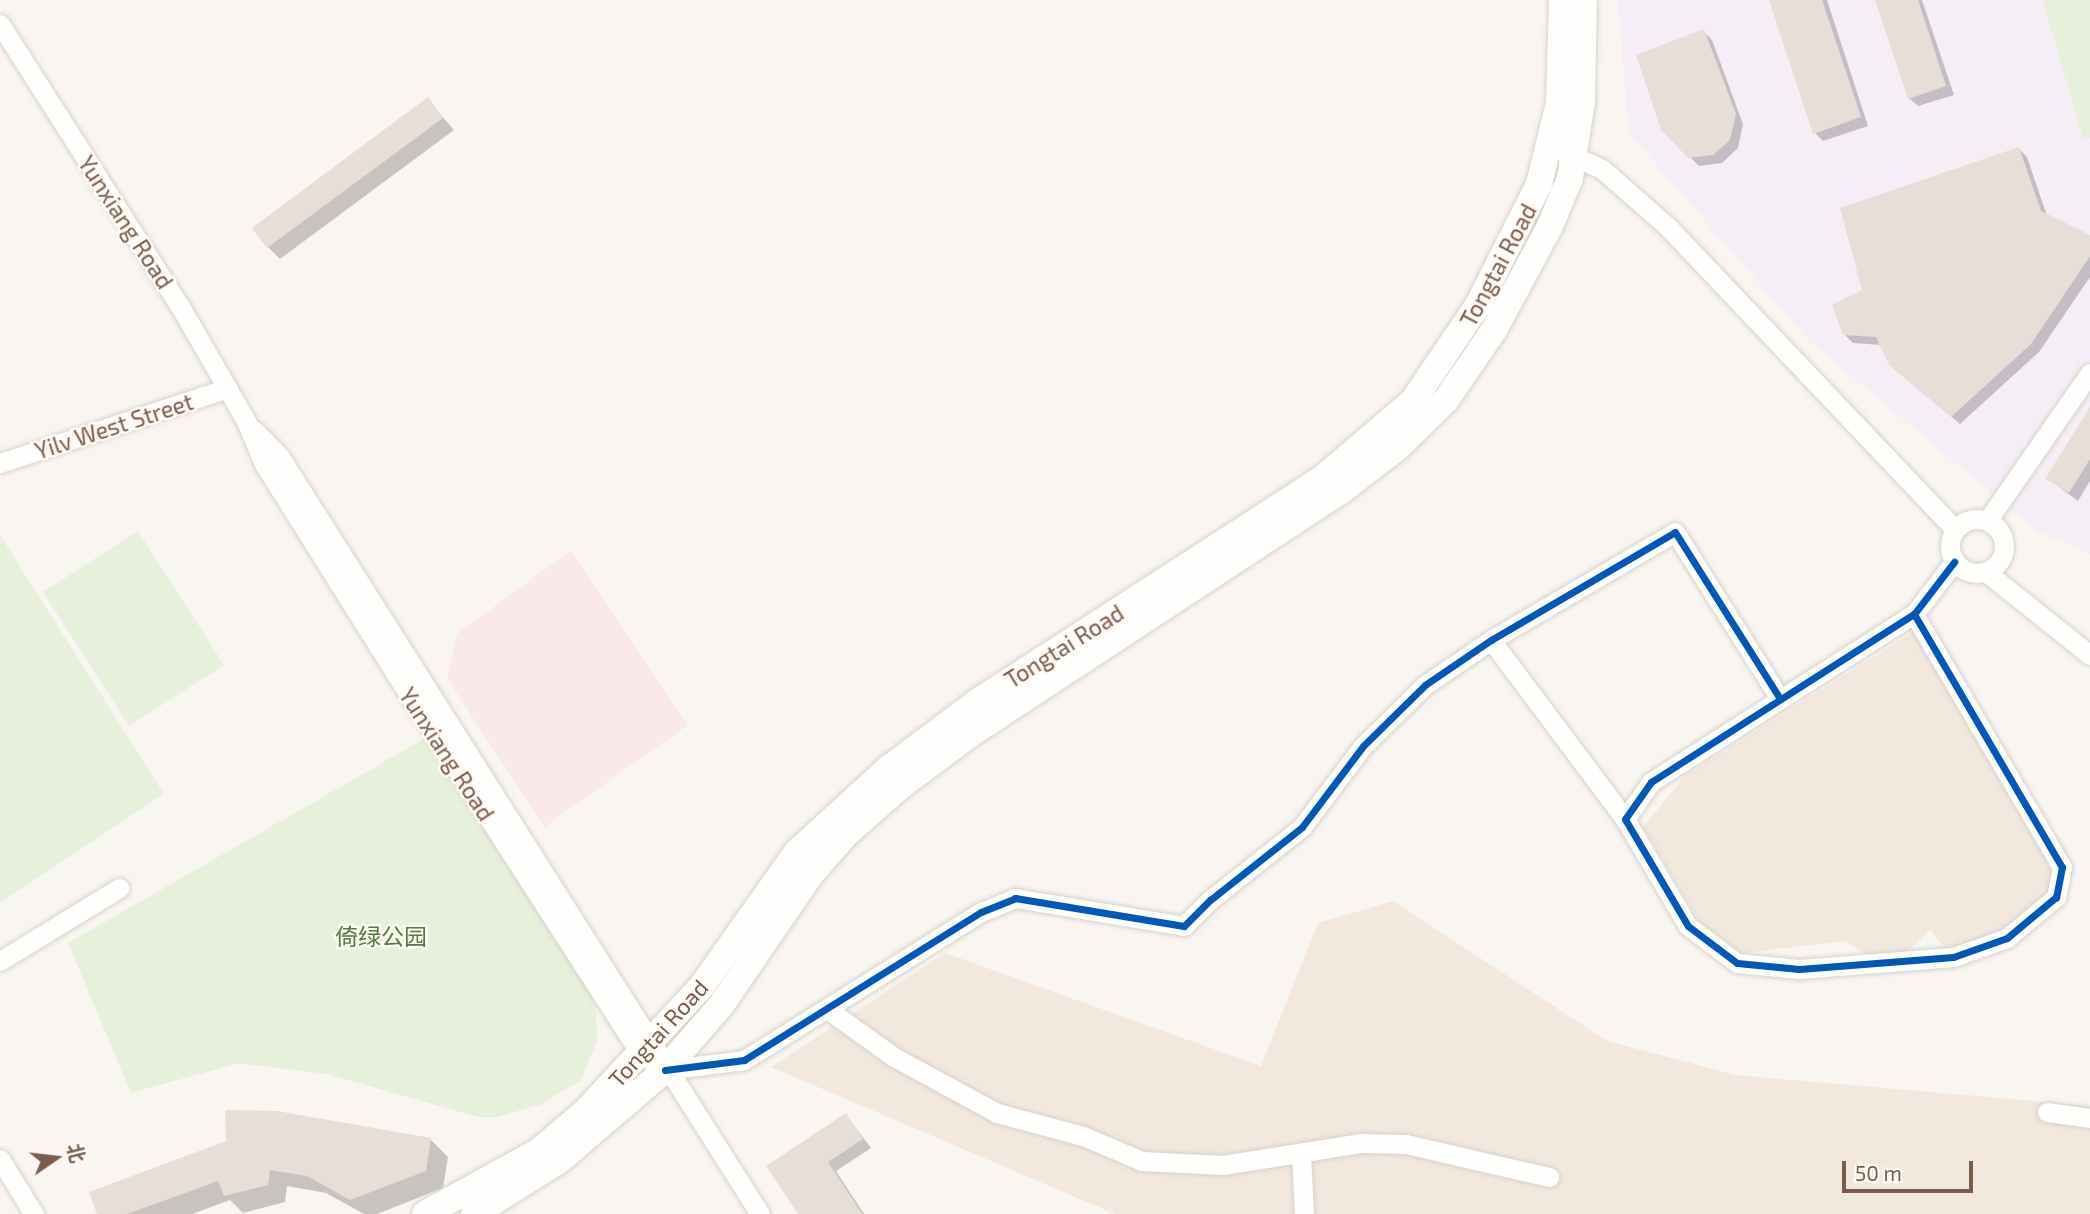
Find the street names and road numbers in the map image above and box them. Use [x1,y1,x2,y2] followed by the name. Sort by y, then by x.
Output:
[73,150,179,294] street label: Yunxiang Road
[1454,199,1542,331] street label: Tongtai Road
[31,387,197,465] street label: Yilv West Street
[999,598,1129,694] street label: Tongtai Road
[394,682,500,826] street label: Yunxiang Road
[602,974,714,1092] street label: Tongtai Road

